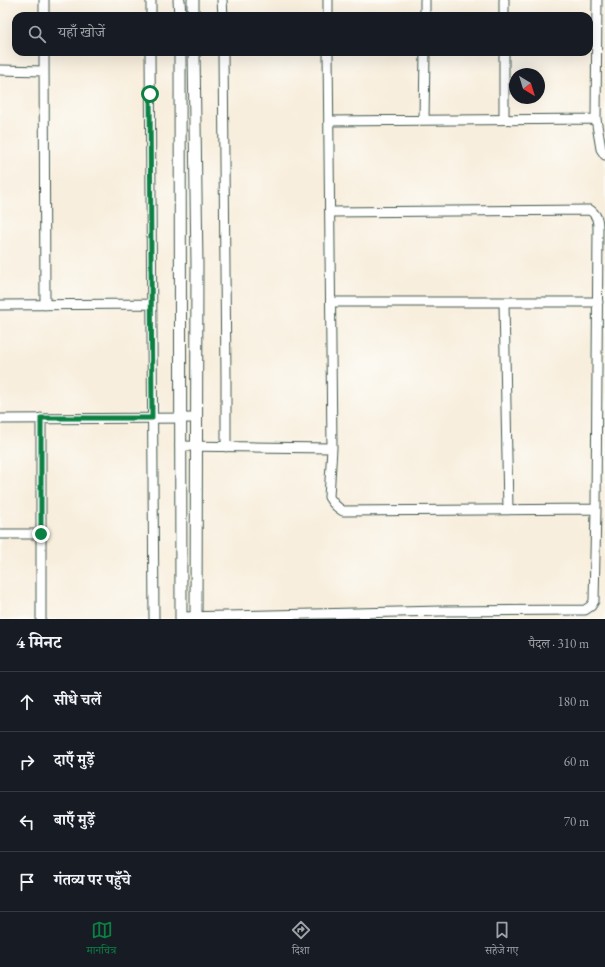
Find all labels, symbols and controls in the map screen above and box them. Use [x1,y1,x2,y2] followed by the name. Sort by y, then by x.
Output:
[12,12,593,56] search box
[58,22,105,41] text: यहाँ खोजें
[26,23,48,45] icon: search
[509,68,545,104] north arrow
[141,85,159,103] route start
[32,525,50,543] route end
[16,631,61,653] text: 4 मिनट
[529,635,589,652] text: पैदल · 310 m
[54,690,101,709] text: सीधे चलें
[16,691,38,713] icon: ahead
[558,693,589,710] text: 180 m
[54,750,94,769] text: दाएँ मुड़ें
[16,751,38,773] icon: right
[564,753,589,770] text: 60 m
[54,810,95,829] text: बाएँ मुड़ें
[16,811,38,833] icon: left
[564,813,589,830] text: 70 m
[54,870,131,889] text: गंतव्य पर पहुँचे
[16,871,38,893] icon: arrive
[87,919,116,961] tab: मानचित्र
[290,919,312,961] tab: दिशा
[485,919,518,961] tab: सहेजे गए

